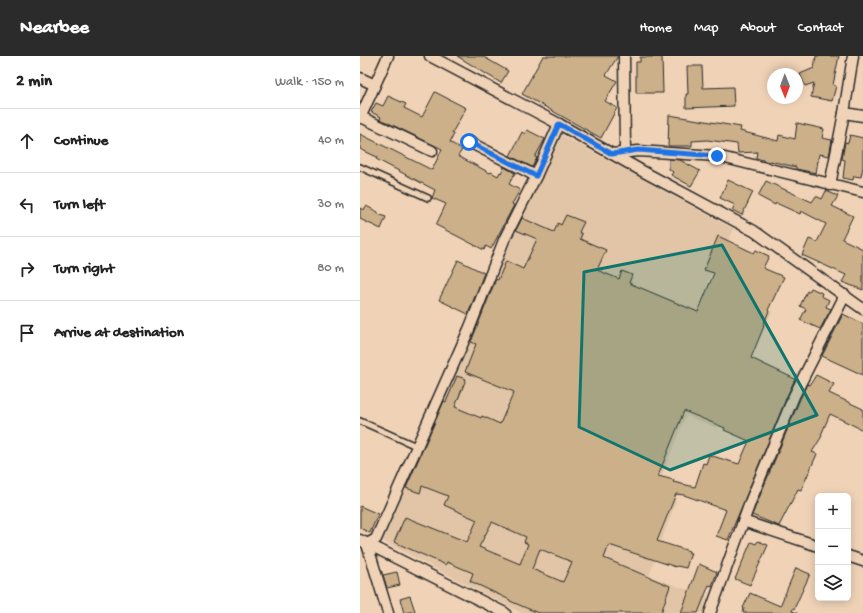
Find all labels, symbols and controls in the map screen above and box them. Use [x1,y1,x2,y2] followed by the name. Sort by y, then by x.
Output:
[20,17,89,40] text: Nearbee
[640,20,672,37] text: Home
[694,20,718,37] text: Map
[740,20,776,37] text: About
[798,20,843,37] text: Contact
[767,68,803,104] north arrow
[16,72,52,92] text: 2 min
[275,75,344,90] text: Walk · 150 m
[16,130,38,152] icon: ahead
[54,132,108,150] text: Continue
[318,133,344,148] text: 40 m
[460,133,478,151] route start
[708,147,726,165] route end
[16,194,38,216] icon: left
[54,196,105,214] text: Turn left
[318,197,344,212] text: 30 m
[16,258,38,280] icon: right
[54,260,114,278] text: Turn right
[317,261,344,276] text: 80 m
[16,322,38,344] icon: arrive
[54,324,184,342] text: Arrive at destination
[815,493,851,601] map controls
[815,493,851,529] button: +
[815,529,851,565] button: −
[815,565,851,601] button: layers

